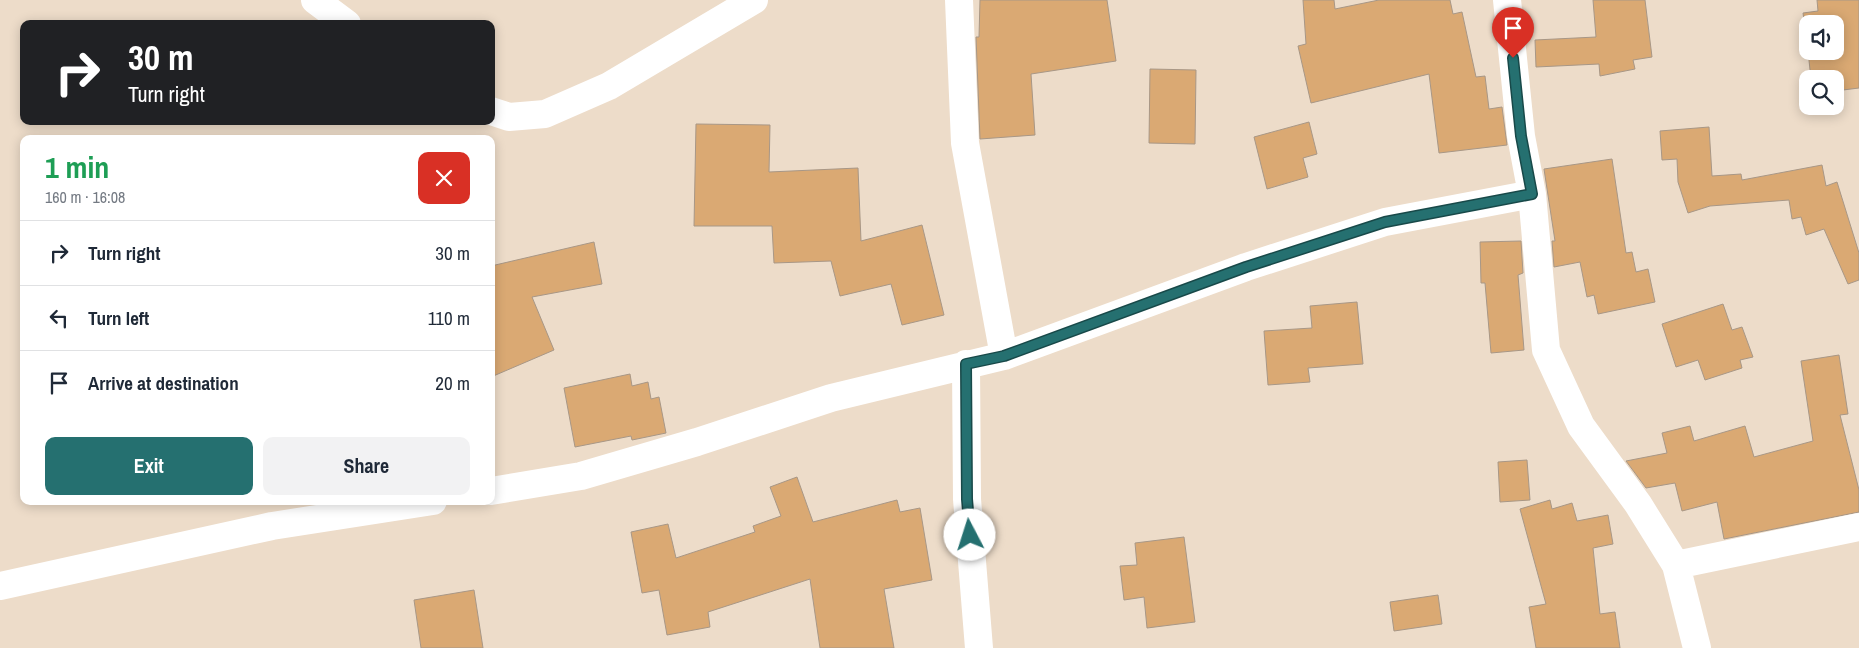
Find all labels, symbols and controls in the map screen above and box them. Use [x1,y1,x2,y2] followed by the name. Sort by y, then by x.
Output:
[1492,7,1534,58] pin
[1499,14,1527,42] icon: arrive
[1799,15,1844,115] map controls
[1799,15,1844,60] button: sound
[128,34,193,81] text: 30 m
[45,40,110,105] icon: right
[1799,70,1844,115] button: search
[128,79,205,109] text: Turn right
[45,147,109,187] text: 1 min
[418,152,470,204] button: close
[45,186,125,208] text: 160 m · 16:08
[45,239,73,267] icon: right
[88,240,160,266] text: Turn right
[435,240,470,266] text: 30 m
[45,304,73,332] icon: left
[88,305,149,331] text: Turn left
[428,305,470,331] text: 110 m
[45,369,73,397] icon: arrive
[88,370,239,396] text: Arrive at destination
[435,370,470,396] text: 20 m
[45,437,253,495] button: Exit
[263,437,470,495] button: Share
[943,508,995,560] position arrow

